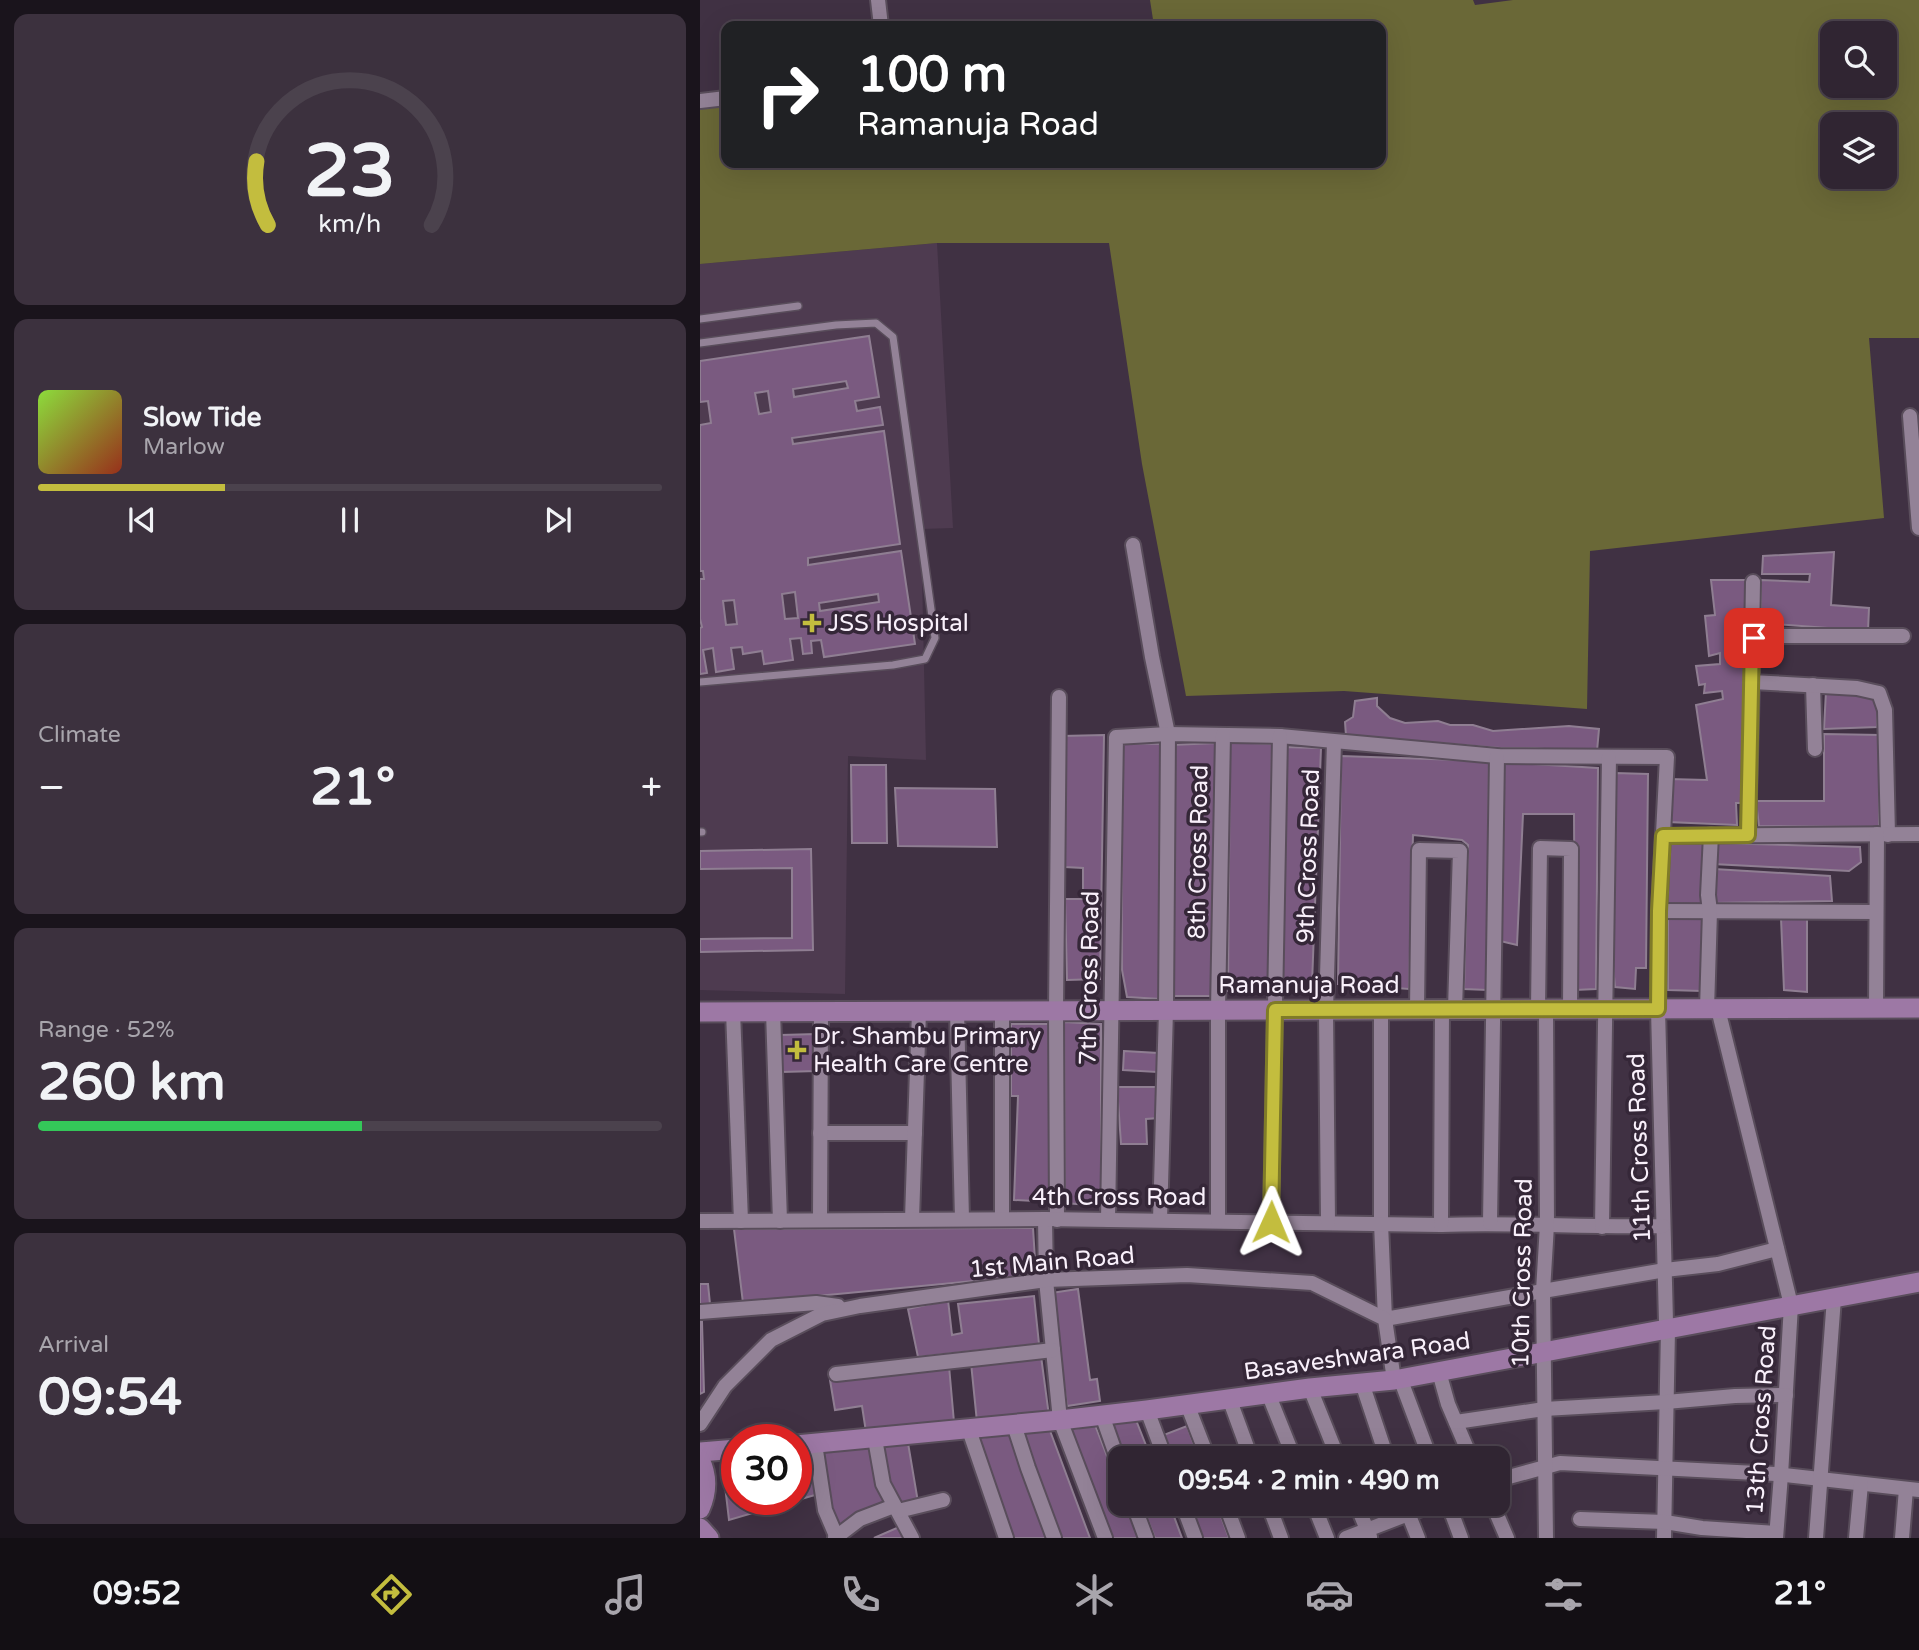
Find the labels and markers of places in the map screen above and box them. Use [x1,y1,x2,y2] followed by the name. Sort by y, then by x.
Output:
[1724,608,1784,668] pin
[828,609,969,638] place label: JSS Hospital
[802,613,822,633] marker: JSS Hospital
[813,1022,1041,1079] place label: Dr. Shambu Primary Health Care Centre
[787,1040,807,1060] marker: Dr. Shambu Primary Health Care Centre

